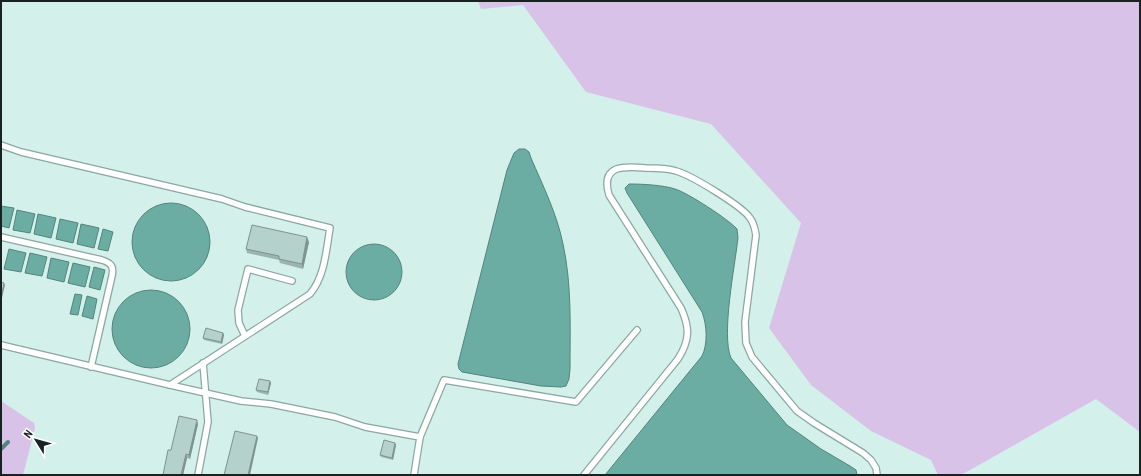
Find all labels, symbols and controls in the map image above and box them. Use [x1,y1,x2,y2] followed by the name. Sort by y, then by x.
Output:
[16,420,56,460] north arrow
[21,427,36,441] text: N

